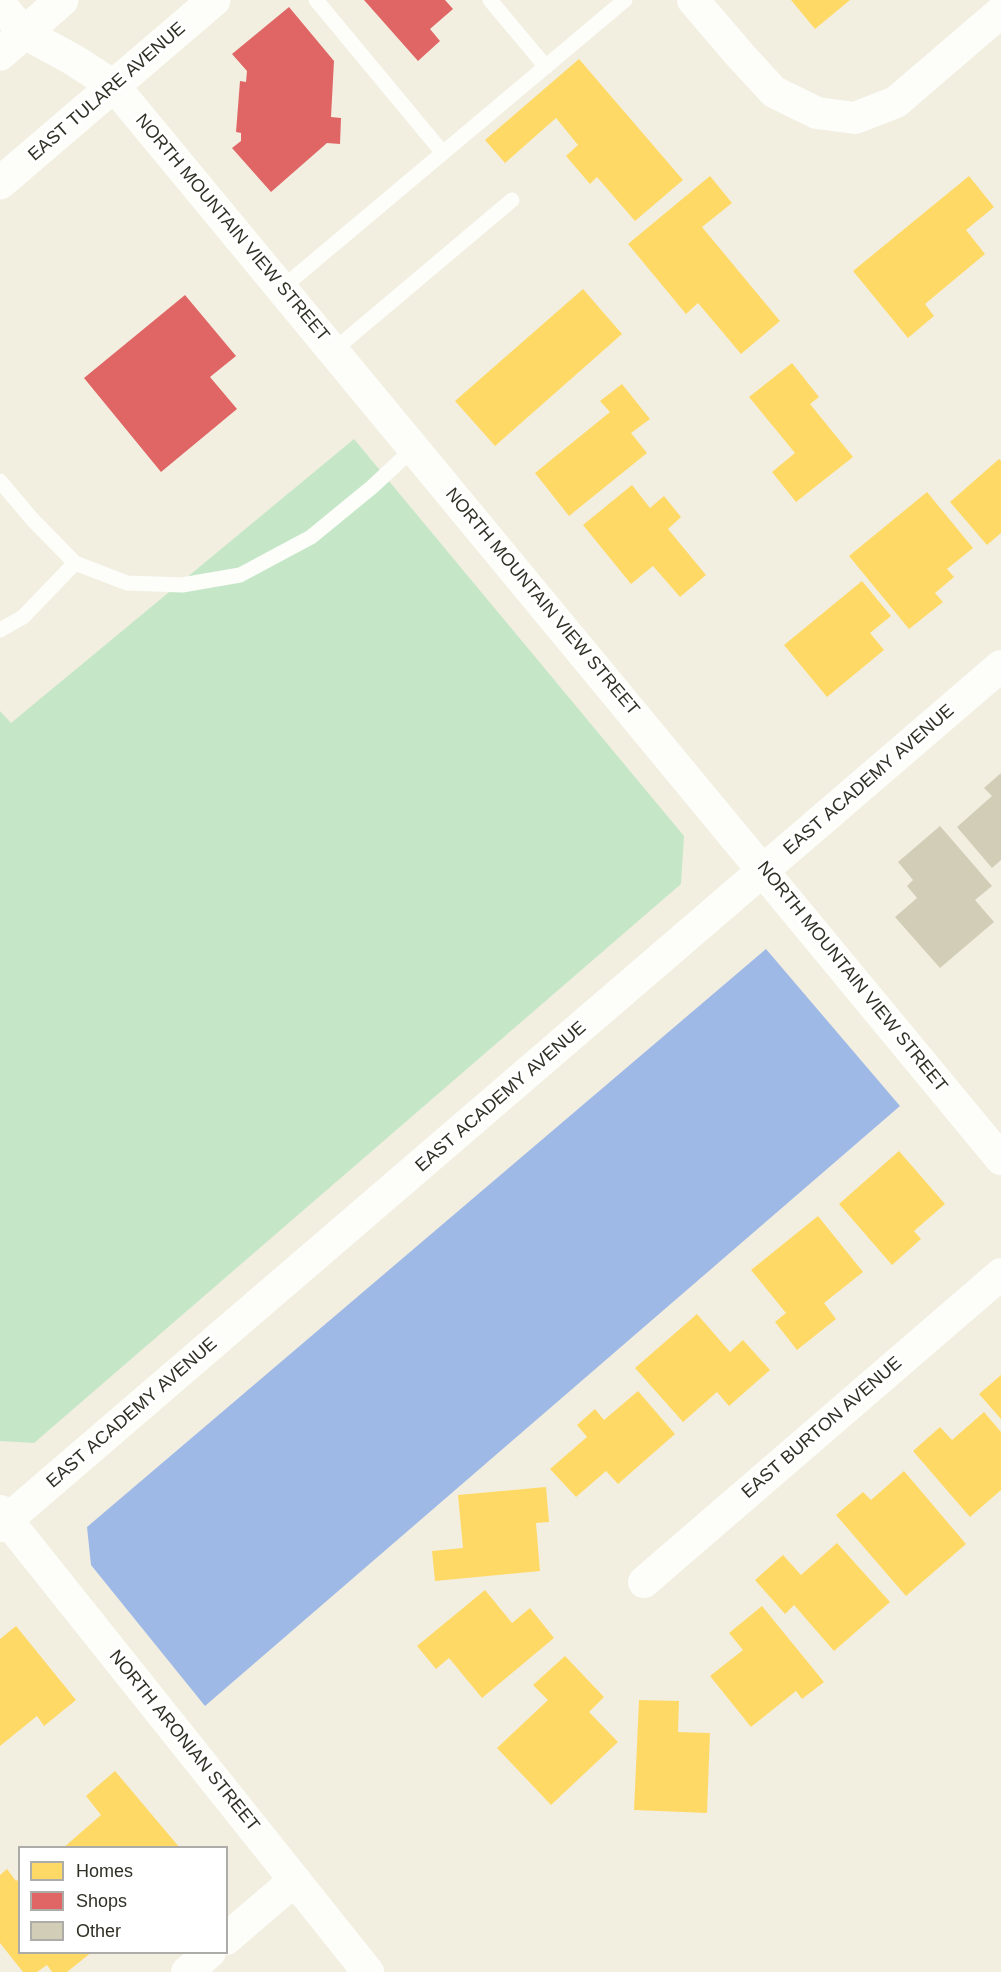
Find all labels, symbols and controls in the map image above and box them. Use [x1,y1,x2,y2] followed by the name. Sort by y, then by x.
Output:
[24,18,190,166] street label: EAST TULARE AVENUE
[130,110,334,346] street label: NORTH MOUNTAIN VIEW STREET
[440,484,644,720] street label: NORTH MOUNTAIN VIEW STREET
[779,700,959,860] street label: EAST ACADEMY AVENUE
[752,857,952,1097] street label: NORTH MOUNTAIN VIEW STREET
[411,1017,591,1177] street label: EAST ACADEMY AVENUE
[42,1333,222,1493] street label: EAST ACADEMY AVENUE
[738,1353,906,1503] street label: EAST BURTON AVENUE
[104,1646,264,1836] street label: NORTH ARONIAN STREET
[18,1846,228,1954] legend
[76,1861,133,1881] text: Homes
[76,1891,127,1911] text: Shops
[76,1921,121,1941] text: Other

